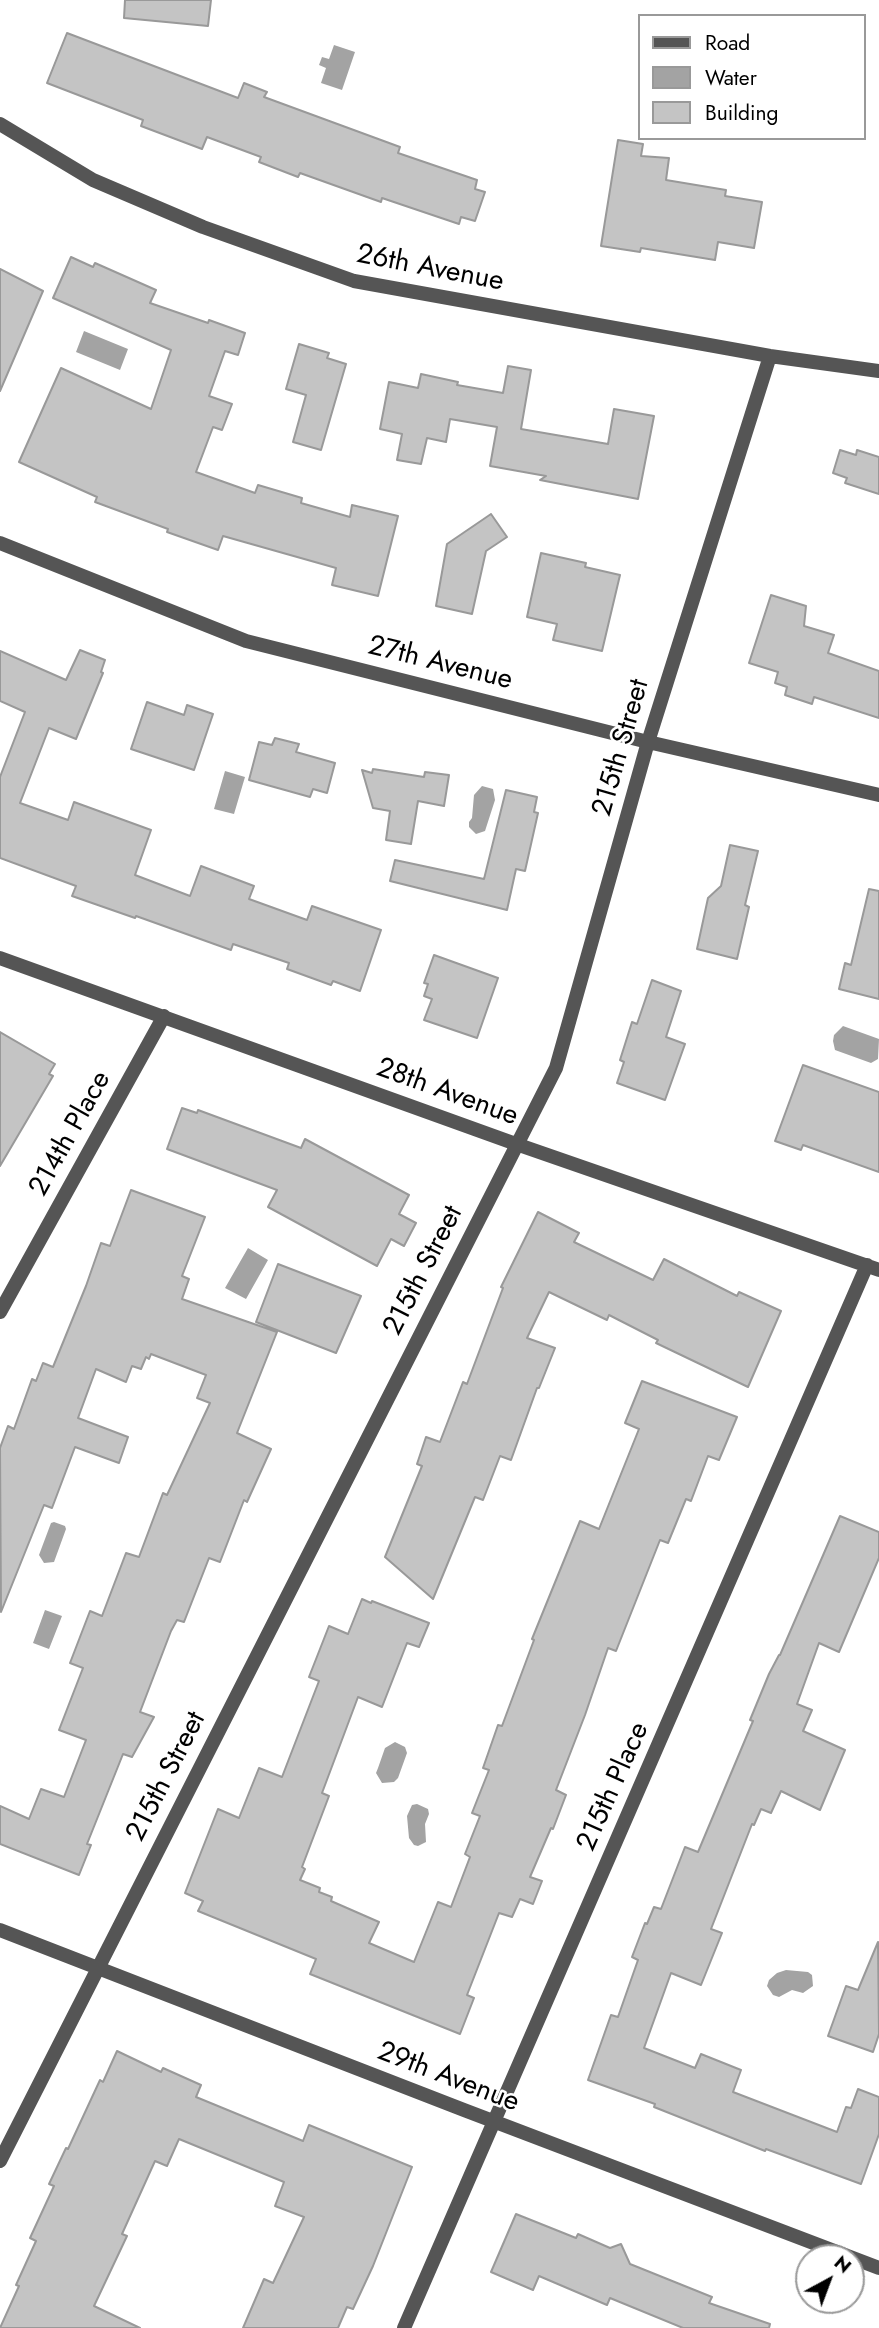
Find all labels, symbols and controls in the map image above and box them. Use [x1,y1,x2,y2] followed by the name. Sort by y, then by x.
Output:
[638,14,865,140] legend
[705,28,750,58] text: Road
[705,63,757,93] text: Water
[705,98,778,128] text: Building
[354,238,506,300] street label: 26th Avenue
[364,630,516,698] street label: 27th Avenue
[586,676,658,820] street label: 215th Street
[372,1052,522,1134] street label: 28th Avenue
[23,1066,119,1202] street label: 214th Place
[377,1201,471,1341] street label: 215th Street
[120,1707,214,1847] street label: 215th Street
[571,1717,657,1857] street label: 215th Place
[372,2036,524,2120] street label: 29th Avenue
[795,2244,865,2314] north arrow
[828,2249,857,2279] text: N

